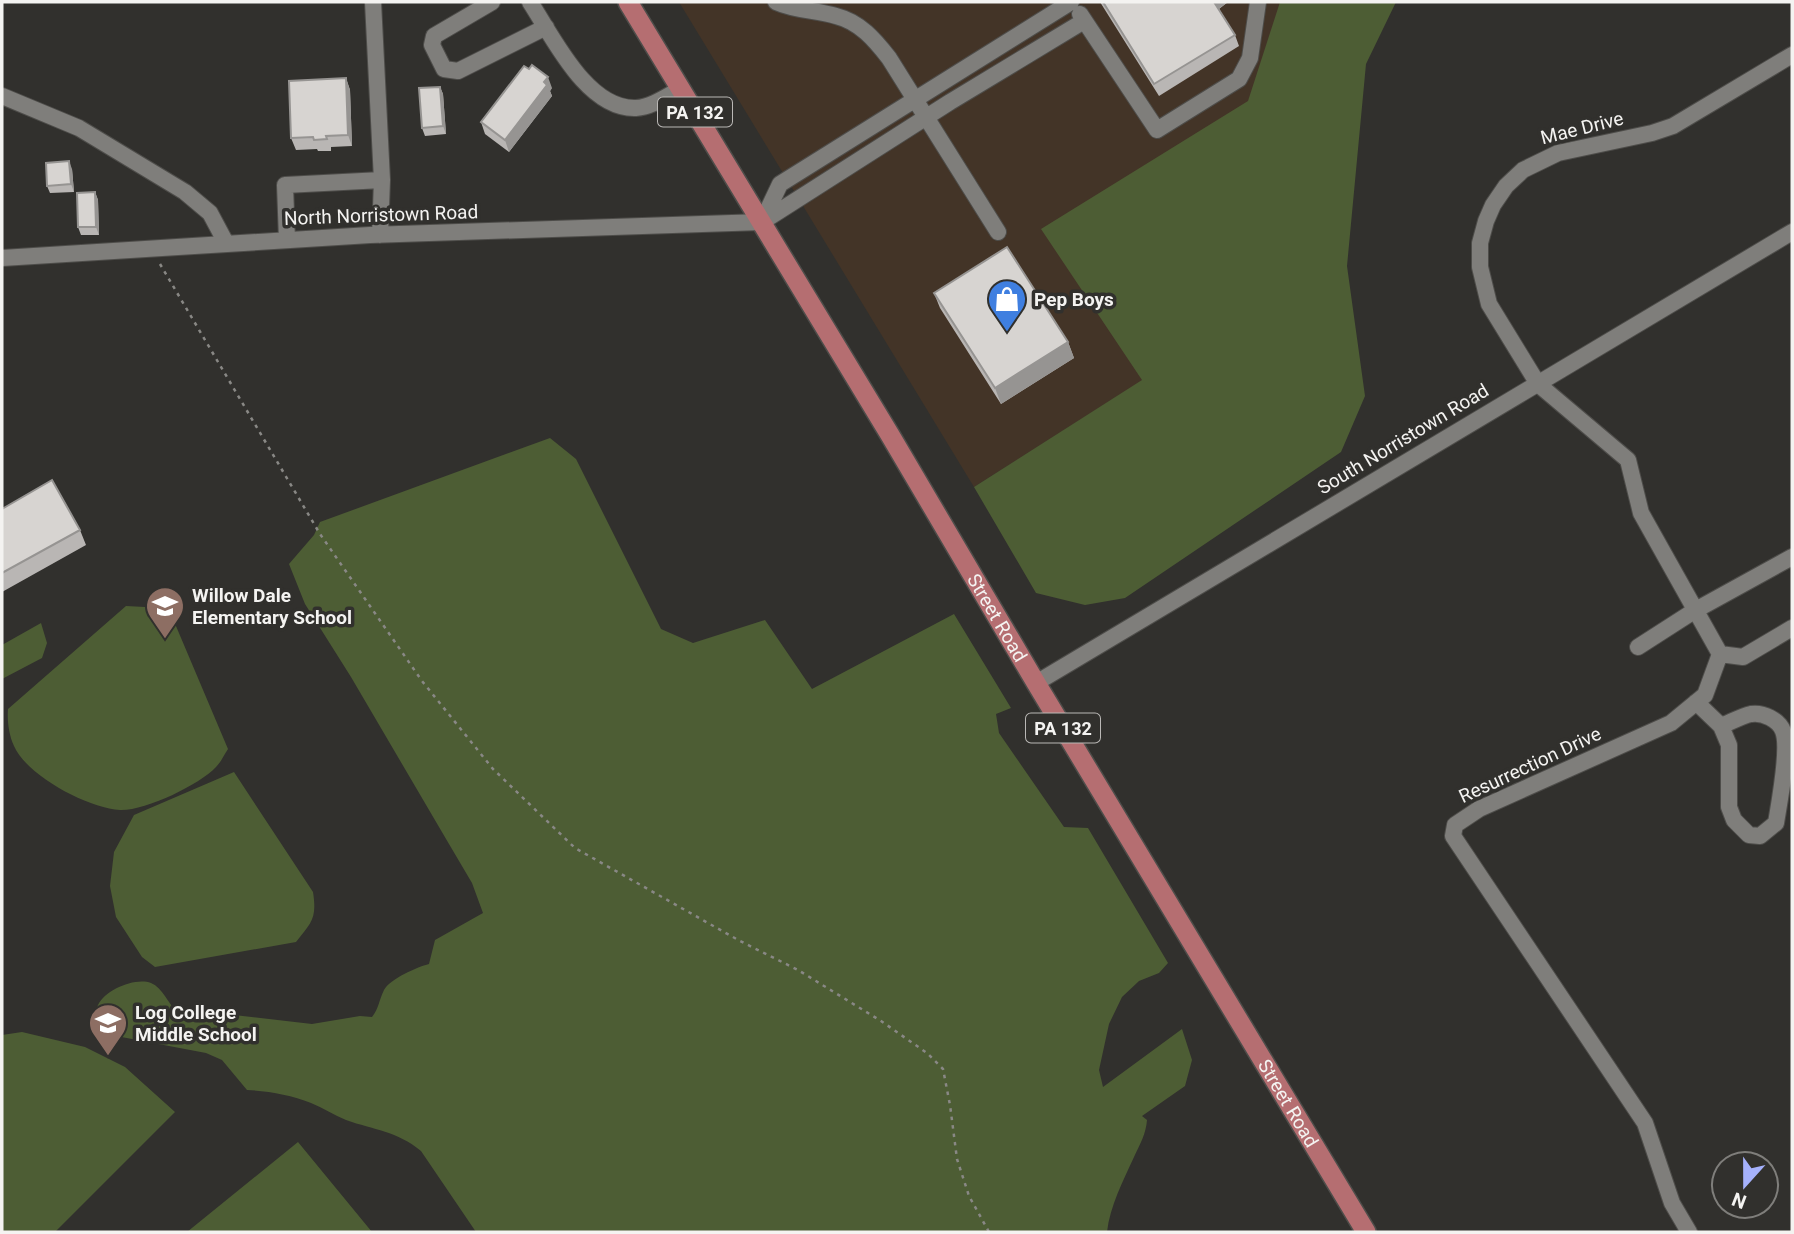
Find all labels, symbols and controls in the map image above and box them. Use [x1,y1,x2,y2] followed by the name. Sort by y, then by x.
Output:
[658,98,732,127] road number: PA 132
[1538,107,1626,149] street label: Mae Drive
[283,200,479,230] street label: North Norristown Road
[986,278,1028,333] shop icon: Pep Boys
[1034,288,1114,311] place label: Pep Boys
[1313,379,1493,499] street label: South Norristown Road
[963,569,1032,666] street label: Street Road
[192,584,352,629] place label: Willow Dale Elementary School
[144,585,186,640] school or university icon: Willow Dale Elementary School
[1026,714,1100,742] road number: PA 132
[1455,722,1605,808] street label: Resurrection Drive
[135,1001,257,1046] place label: Log College Middle School
[87,1002,129,1057] school or university icon: Log College Middle School
[1253,1055,1324,1151] street label: Street Road
[1710,1150,1780,1220] north arrow
[1729,1187,1749,1214] text: N

